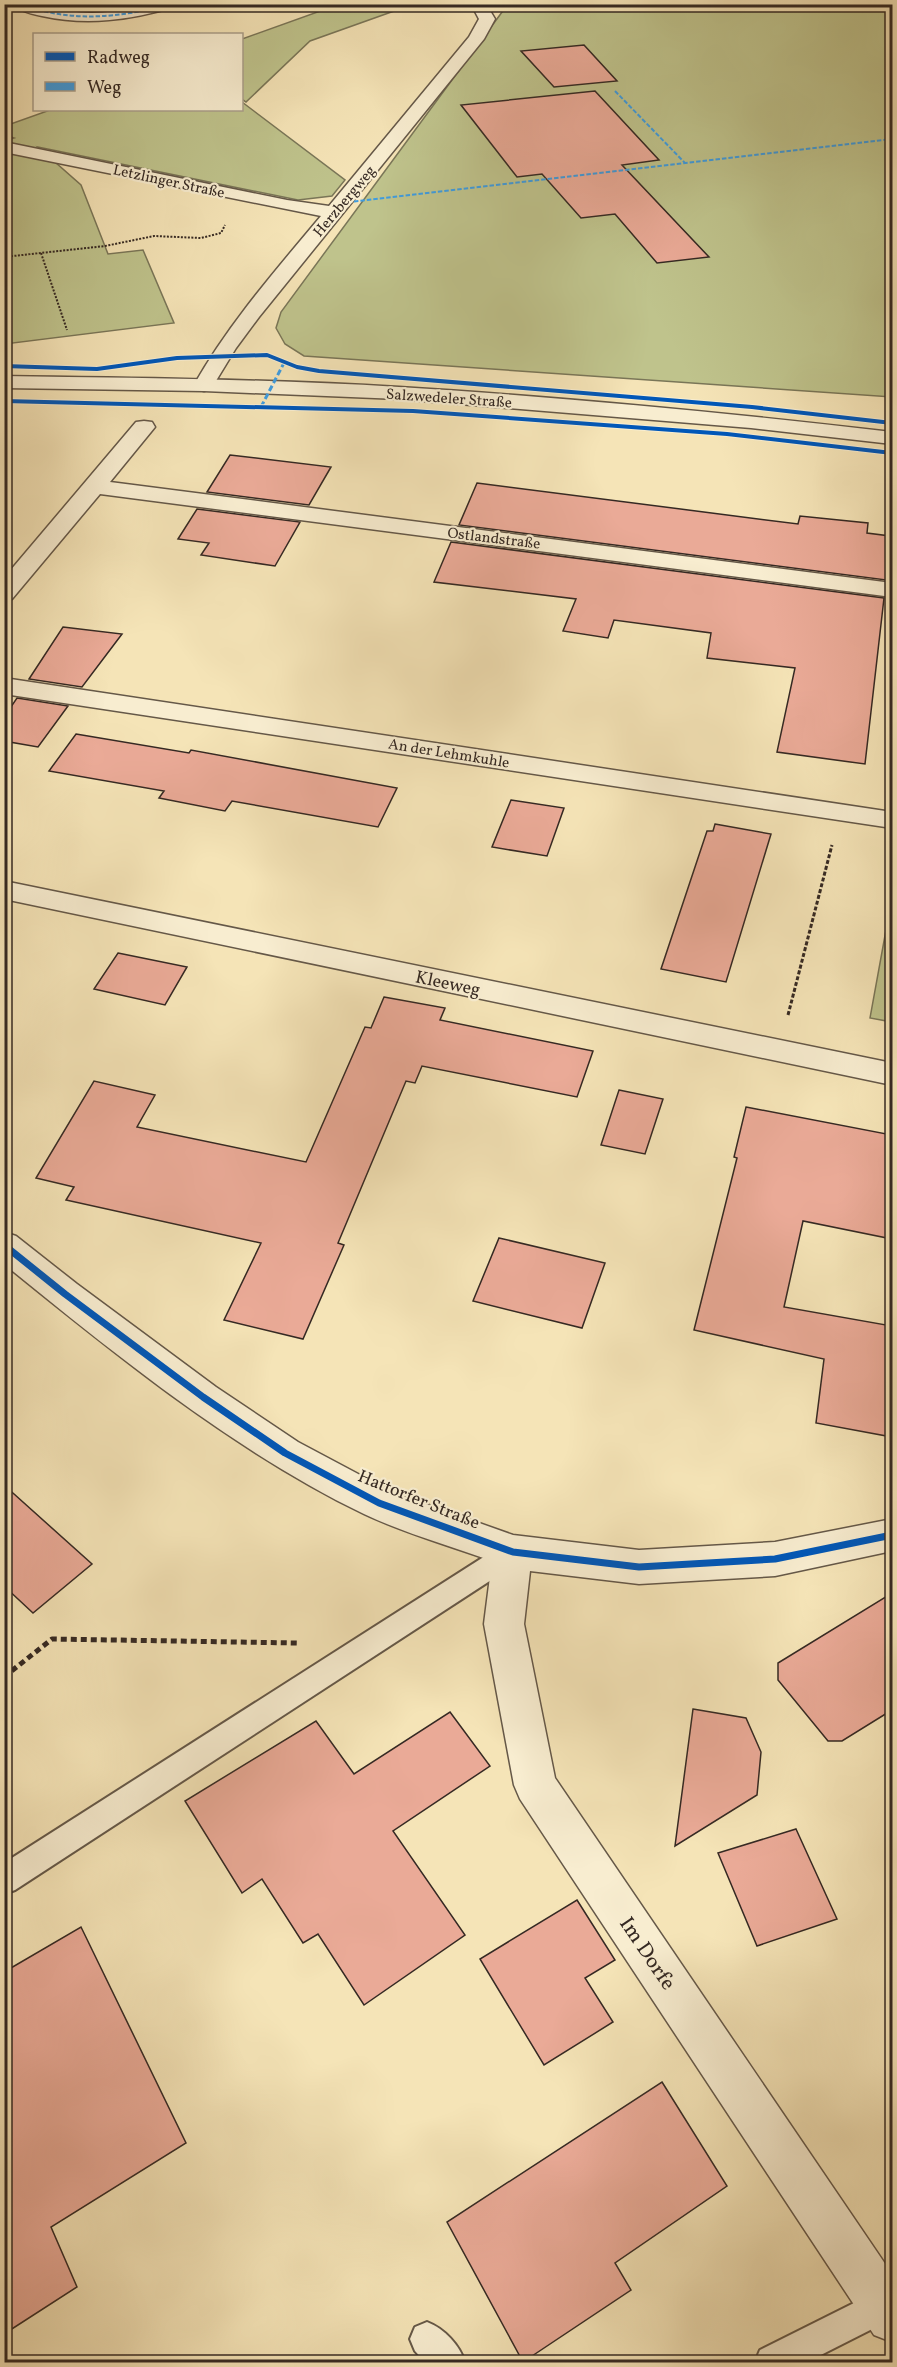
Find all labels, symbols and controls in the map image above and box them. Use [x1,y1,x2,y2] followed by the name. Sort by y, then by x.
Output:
[33,33,243,111] legend
[87,46,150,71] text: Radweg
[87,76,121,101] text: Weg
[111,160,226,205] street label: Letzlinger Straße
[309,161,382,242] street label: Herzbergweg
[385,385,513,414] street label: Salzwedeler Straße
[446,523,542,556] street label: Ostlandstraße
[387,735,511,774] street label: An der Lehmkuhle
[413,965,483,1004] street label: Kleeweg
[354,1465,483,1536] street label: Hattorfer Straße
[612,1911,682,1996] street label: Im Dorfe

